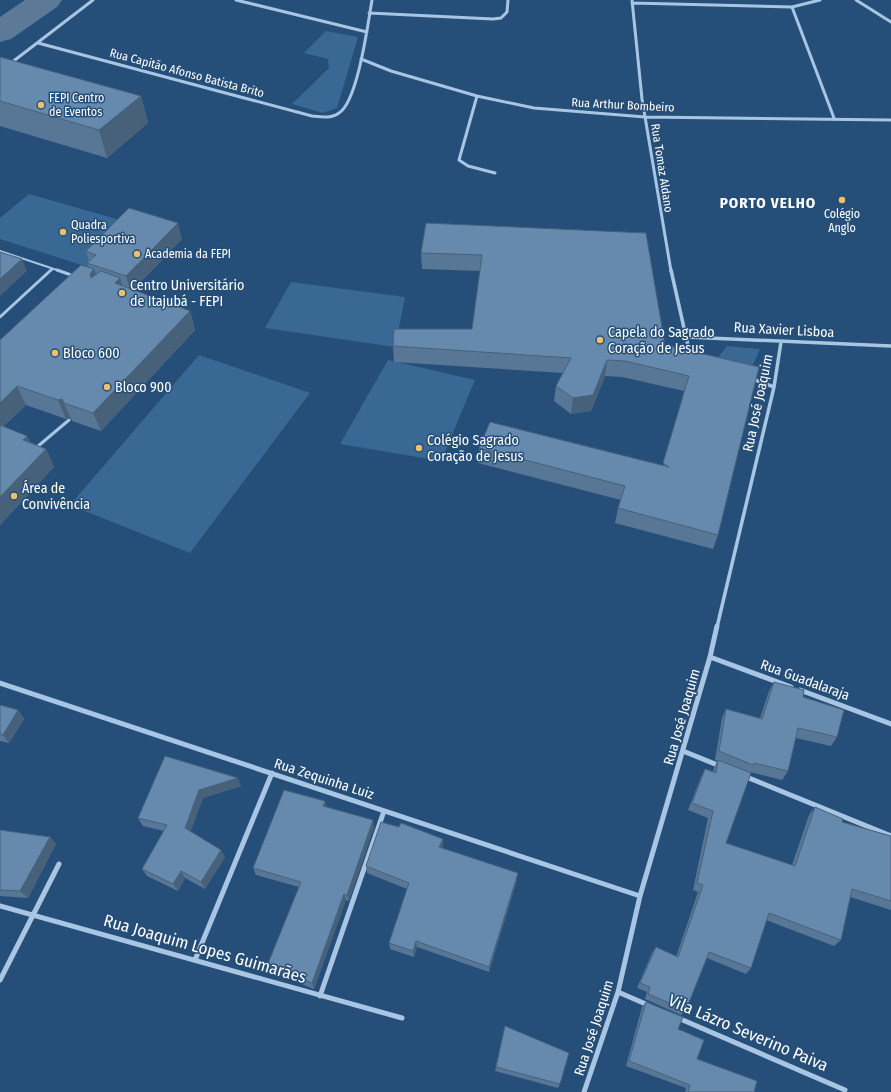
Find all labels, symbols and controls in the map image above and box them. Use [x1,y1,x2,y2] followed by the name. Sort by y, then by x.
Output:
[108,46,266,100] street label: Rua Capitão Afonso Batista Brito
[49,91,104,119] place label: FEPI Centro de Eventos
[571,95,675,115] street label: Rua Arthur Bombeiro
[36,100,46,110] marker: FEPI Centro de Eventos
[648,123,676,213] street label: Rua Tomaz Aldano
[720,194,816,212] district label: PORTO VELHO
[837,195,847,205] marker: Colégio Anglo
[824,207,860,235] place label: Colégio Anglo
[71,218,135,246] place label: Quadra Poliesportiva
[58,227,68,237] marker: Quadra Poliesportiva
[145,247,231,261] place label: Academia da FEPI
[132,249,142,259] marker: Academia da FEPI
[130,277,244,310] place label: Centro Universitário de Itajubá - FEPI
[117,288,127,298] marker: Centro Universitário de Itajubá - FEPI
[733,319,835,341] street label: Rua Xavier Lisboa
[608,324,715,357] place label: Capela do Sagrado Coração de Jesus
[595,335,605,345] marker: Capela do Sagrado Coração de Jesus
[63,345,120,362] place label: Bloco 600
[50,348,60,358] marker: Bloco 600
[739,353,777,453] street label: Rua José Joaquim
[115,379,171,396] place label: Bloco 900
[102,382,112,392] marker: Bloco 900
[427,432,524,465] place label: Colégio Sagrado Coração de Jesus
[414,443,424,453] marker: Colégio Sagrado Coração de Jesus
[22,479,90,513] place label: Área de Convivência
[9,491,19,501] marker: Área de Convivência
[758,656,852,704] street label: Rua Guadalaraja
[660,667,704,767] street label: Rua José Joaquim
[272,755,377,803] street label: Rua Zequinha Luiz
[101,910,309,988] street label: Rua Joaquim Lopes Guimarães
[571,978,617,1078] street label: Rua José Joaquim
[665,990,831,1076] street label: Vila Lázro Severino Paiva

